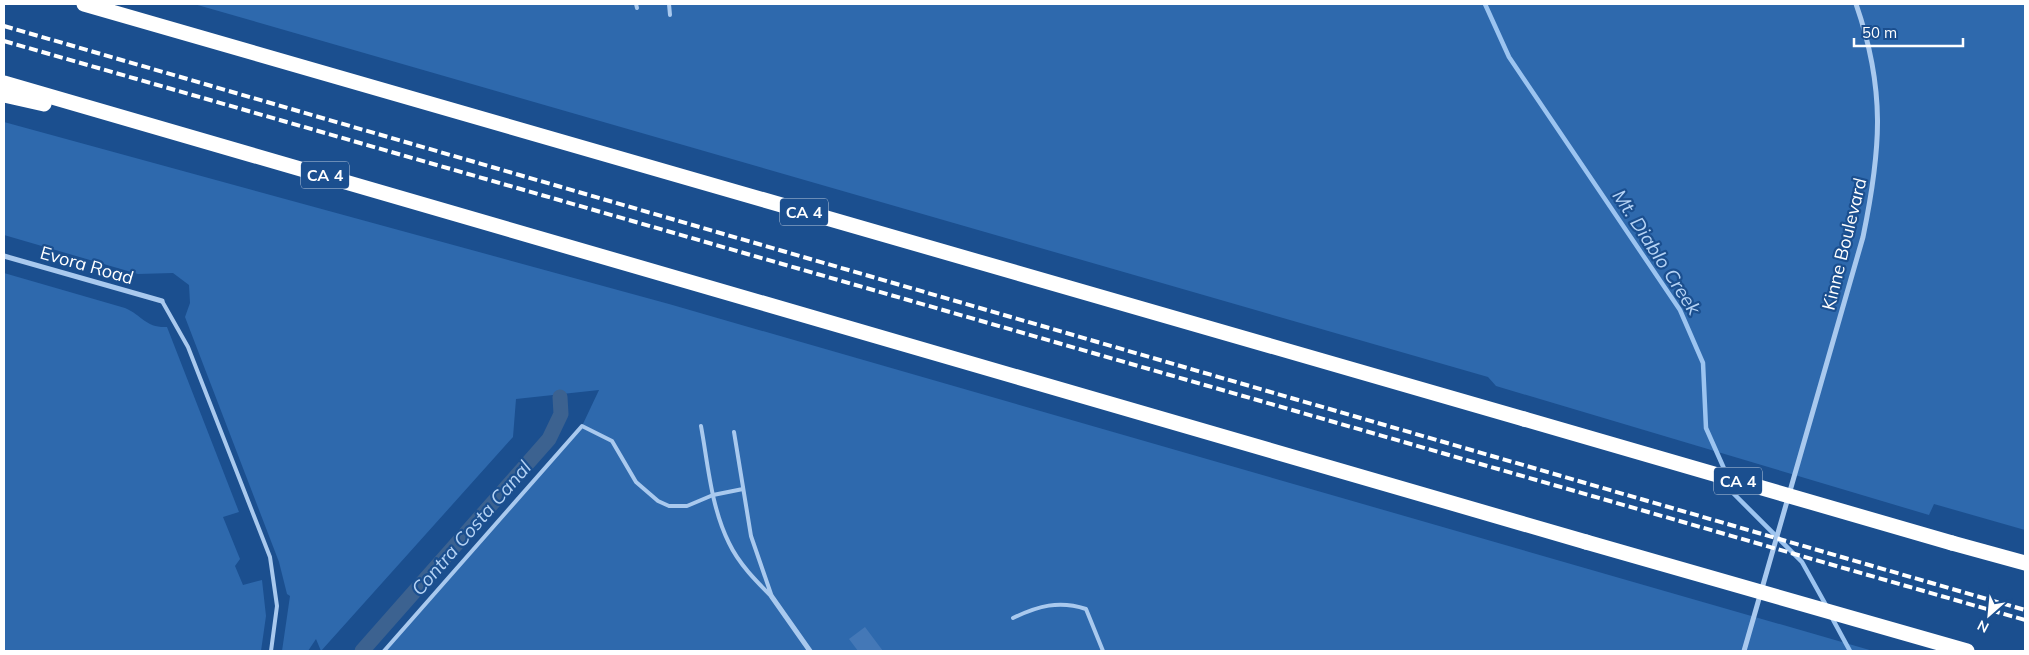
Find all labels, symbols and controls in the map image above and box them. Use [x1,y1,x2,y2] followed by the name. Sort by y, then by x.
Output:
[1854,15,1963,47] scale bar
[1862,23,1897,42] text: 50 m
[301,162,349,188] road number: CA 4
[1816,175,1872,313] street label: Kinne Boulevard
[1608,185,1707,320] water label: Mt. Diablo Creek
[780,198,828,226] road number: CA 4
[38,241,136,289] street label: Evora Road
[406,455,536,600] water label: Contra Costa Canal
[1714,468,1762,494] road number: CA 4
[1964,590,2014,640] north arrow
[1974,616,1992,637] text: N

